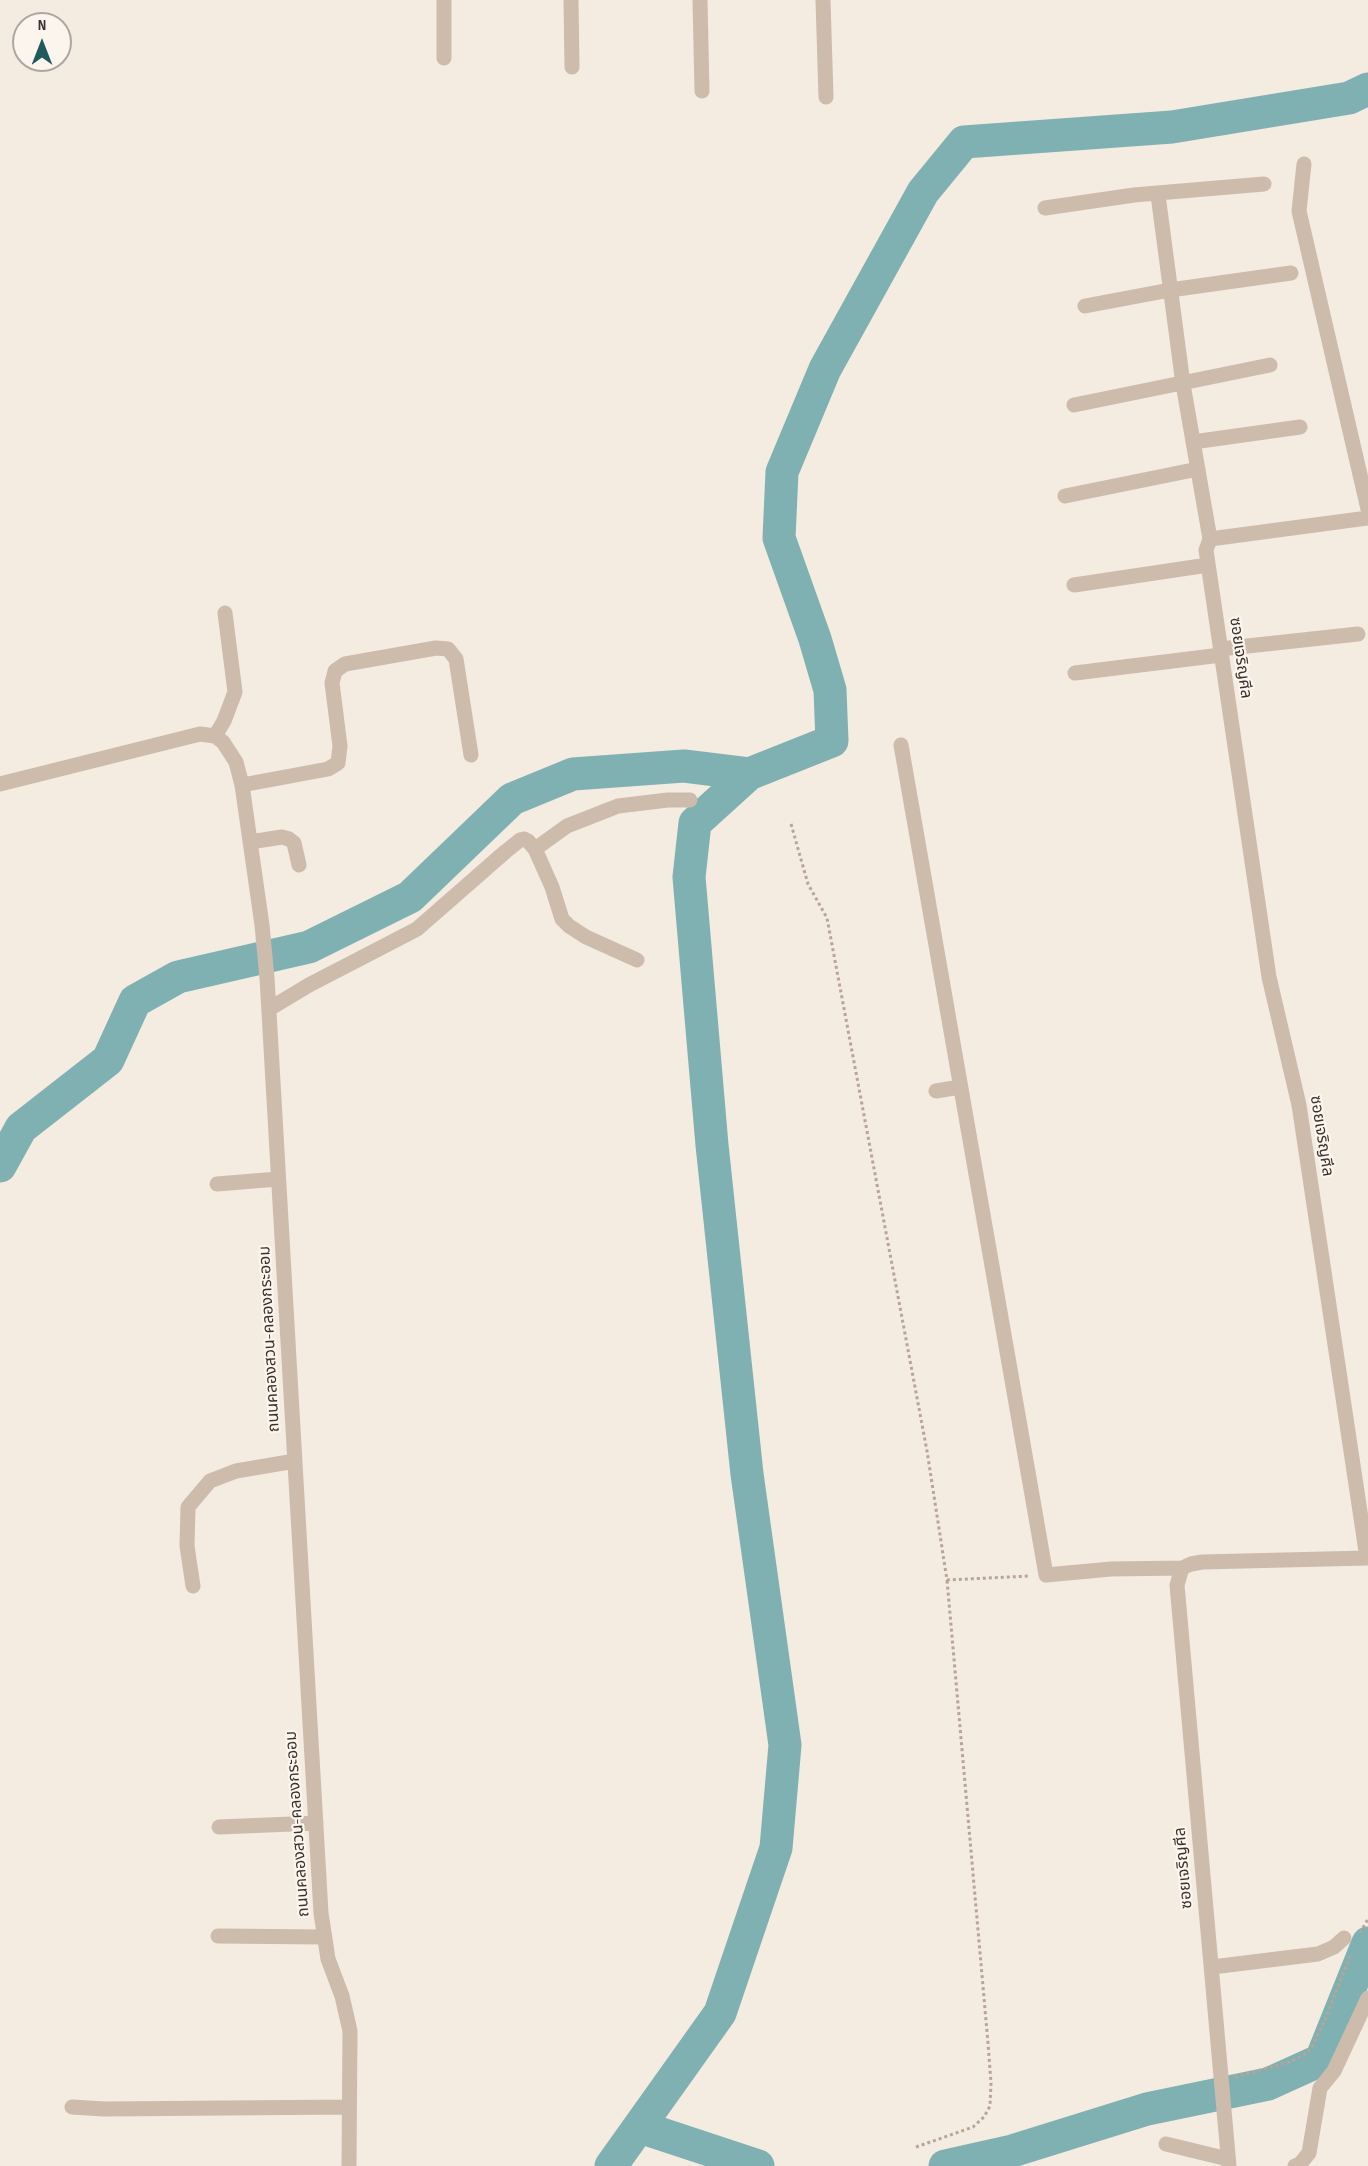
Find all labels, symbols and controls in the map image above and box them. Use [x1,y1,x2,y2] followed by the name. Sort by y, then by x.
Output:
[12,12,72,72] north arrow
[38,16,46,35] text: N
[1225,616,1255,700] street label: ซอยเจริญศีล
[1305,1094,1337,1178] street label: ซอยเจริญศีล
[256,1245,284,1433] street label: ถนนคลองสวน-คลองกระออม
[282,1730,314,1918] street label: ถนนคลองสวน-คลองกระออม
[1171,1826,1197,1910] street label: ซอยเจริญศีล

